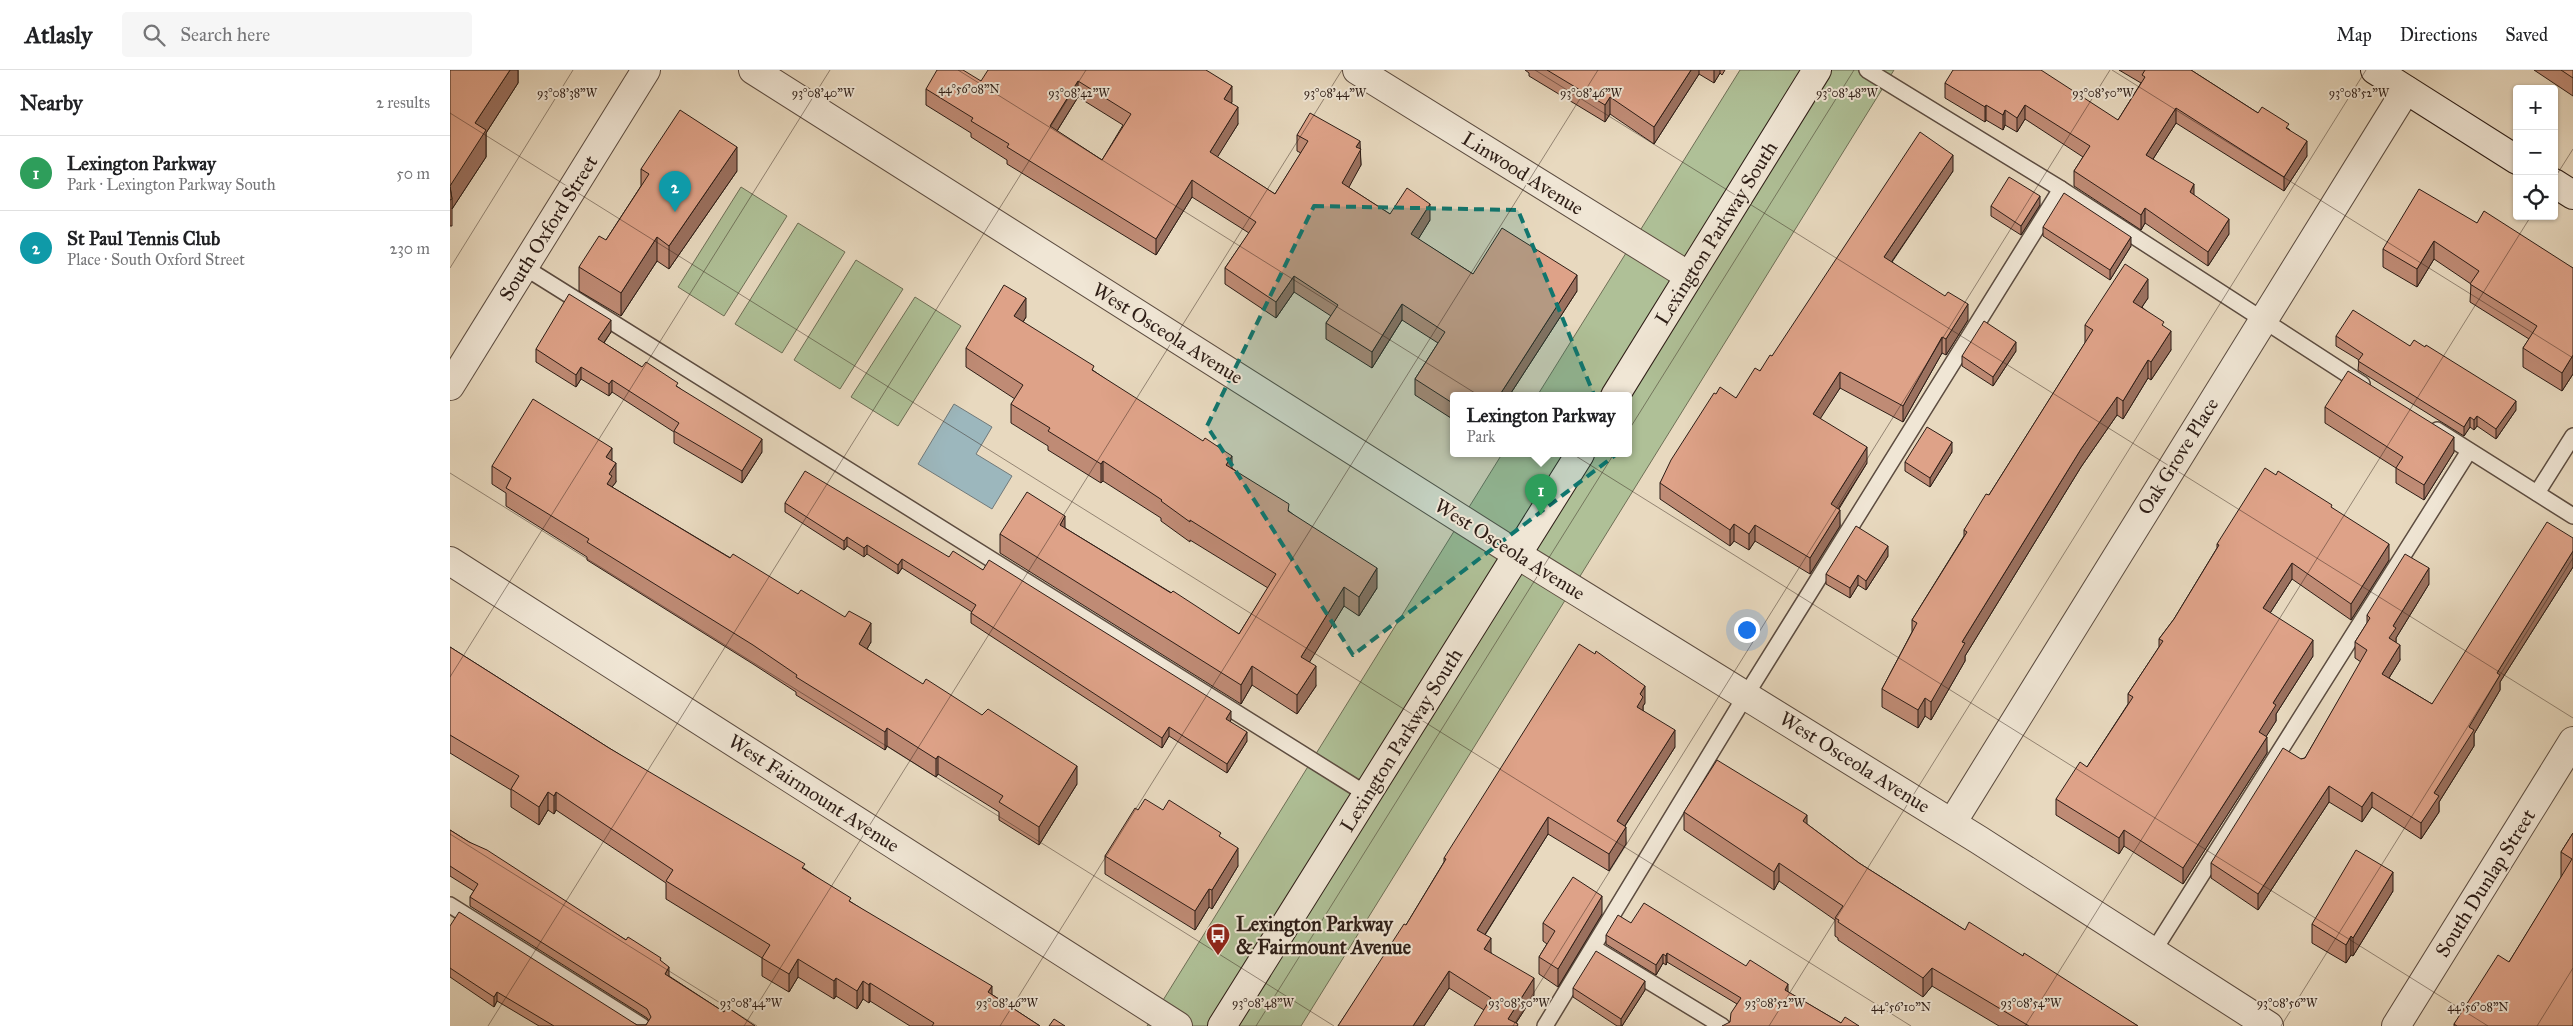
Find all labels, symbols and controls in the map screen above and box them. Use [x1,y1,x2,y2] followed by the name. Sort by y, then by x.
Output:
[122,12,472,57] search box
[25,20,92,50] text: Atlasly
[140,21,168,49] icon: search
[180,23,270,46] text: Search here
[2336,24,2372,46] text: Map
[2400,24,2477,46] text: Directions
[2505,24,2548,46] text: Saved
[938,82,1000,96] text: 44°56'08"N
[2513,85,2558,220] map controls
[2513,85,2558,130] button: +
[537,86,598,100] text: 93°08'38"W
[792,86,855,100] text: 93°08'40"W
[1048,86,1110,100] text: 93°08'42"W
[1304,86,1367,100] text: 93°08'44"W
[1560,86,1622,100] text: 93°08'46"W
[1816,86,1879,100] text: 93°08'48"W
[2072,86,2134,100] text: 93°08'50"W
[2329,86,2390,100] text: 93°08'52"W
[20,90,83,116] text: Nearby
[376,93,430,112] text: 2 results
[1458,126,1588,220] street label: Linwood Avenue
[2513,130,2558,175] button: −
[1650,137,1783,330] street label: Lexington Parkway South
[494,151,602,305] street label: South Oxford Street
[67,152,216,175] text: Lexington Parkway
[33,164,39,183] text: 1
[396,164,430,183] text: 50 m
[659,171,691,212] pin: 2
[67,175,276,194] text: Park · Lexington Parkway South
[2513,175,2558,220] button: locate
[67,227,220,250] text: St Paul Tennis Club
[32,239,40,258] text: 2
[390,239,430,258] text: 230 m
[67,250,245,269] text: Place · South Oxford Street
[1088,277,1248,389] street label: West Osceola Avenue
[1450,392,1632,457] popup
[2132,393,2224,519] street label: Oak Grove Place
[1467,404,1615,427] text: Lexington Parkway
[1467,427,1495,446] text: Park
[1525,474,1557,515] pin: 1
[1430,493,1590,605] street label: West Osceola Avenue
[1734,617,1760,643] your location
[1335,644,1468,837] street label: Lexington Parkway South
[1775,706,1935,818] street label: West Osceola Avenue
[724,729,904,857] street label: West Fairmount Avenue
[2430,805,2540,961] street label: South Dunlap Street
[1236,912,1412,959] place label: Lexington Parkway & Fairmount Avenue
[1205,922,1231,956] bus stop icon: Lexington Parkway & Fairmount Avenue
[720,996,783,1010] text: 93°08'44"W
[976,996,1038,1010] text: 93°08'46"W
[1232,996,1295,1010] text: 93°08'48"W
[1488,996,1550,1010] text: 93°08'50"W
[1745,996,1806,1010] text: 93°08'52"W
[2001,996,2062,1010] text: 93°08'54"W
[2257,996,2318,1010] text: 93°08'56"W
[1871,1000,1931,1014] text: 44°56'10"N
[2447,1000,2509,1014] text: 44°56'08"N

